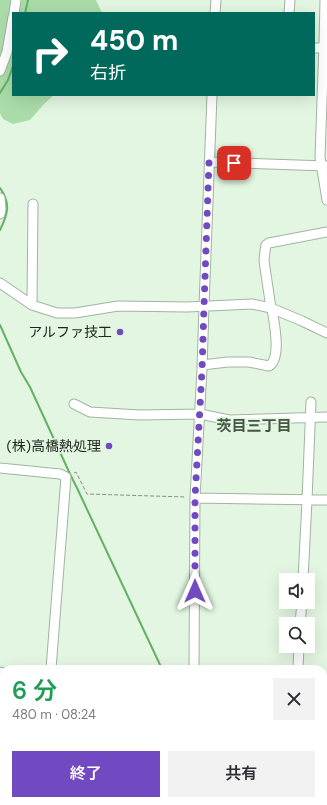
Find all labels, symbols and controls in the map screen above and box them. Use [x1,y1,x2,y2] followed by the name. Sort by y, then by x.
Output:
[90,22,178,59] text: 450 m
[24,28,76,80] icon: right
[90,61,126,85] text: 右折
[217,146,251,180] pin
[223,152,245,174] icon: arrive
[28,323,112,341] place label: アルファ技工
[115,327,125,337] marker: アルファ技工
[216,416,292,436] district label: 茨目三丁目
[7,437,101,455] place label: (株)高橋熱処理
[104,441,114,451] marker: (株)高橋熱処理
[174,570,216,612] position arrow
[279,573,315,653] map controls
[279,573,315,609] button: sound
[279,617,315,653] button: search
[12,675,57,706] text: 6 分
[273,678,315,720] button: close
[12,706,96,723] text: 480 m · 08:24
[12,751,160,797] button: 終了
[168,751,315,797] button: 共有

